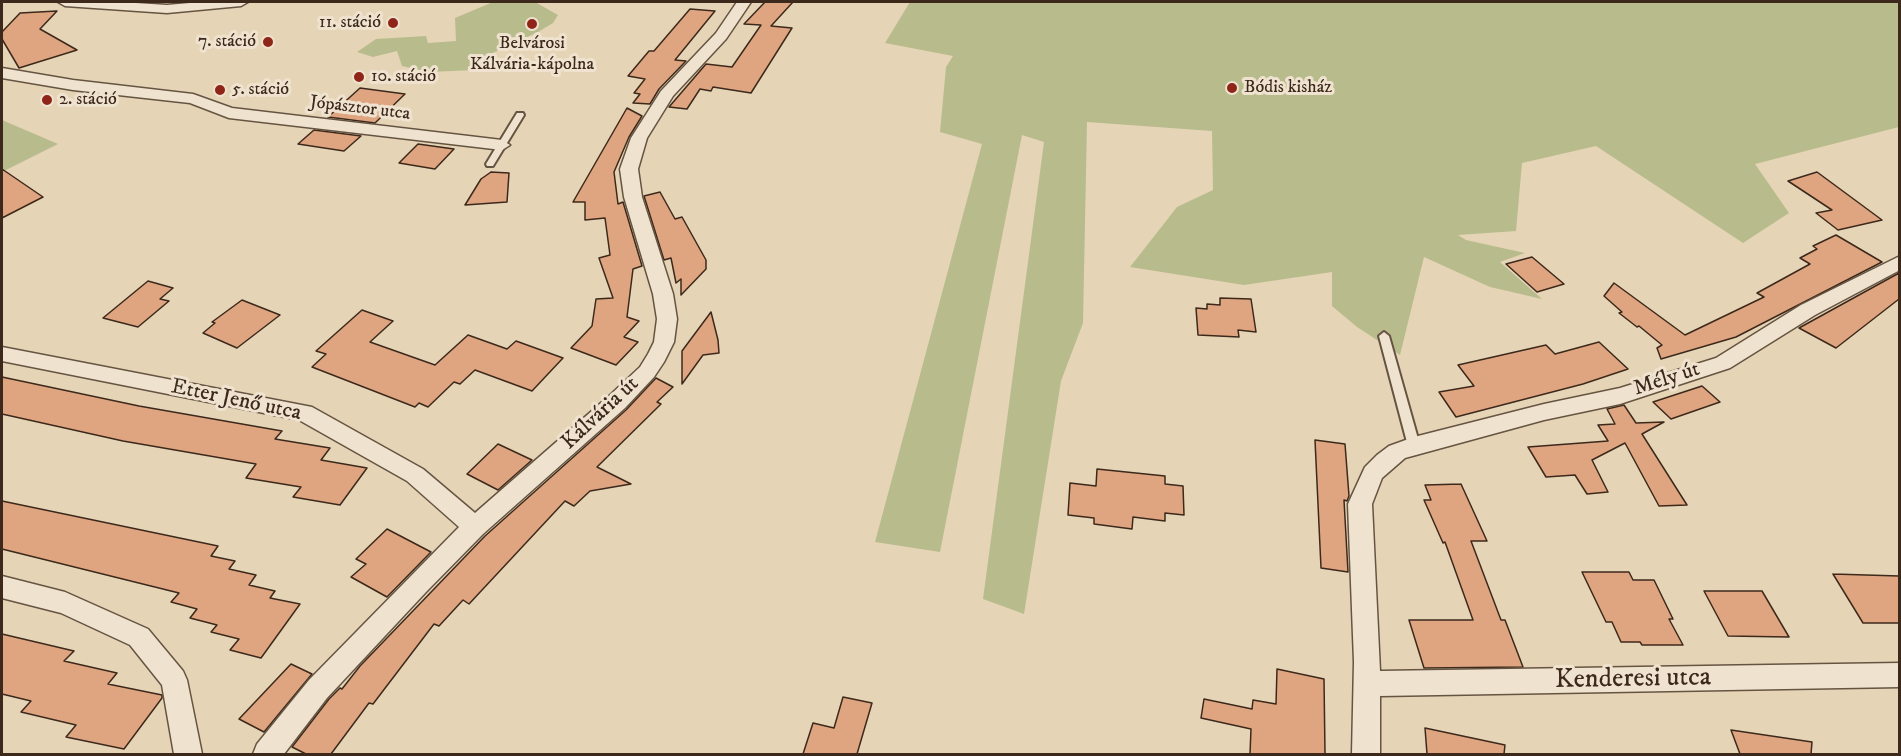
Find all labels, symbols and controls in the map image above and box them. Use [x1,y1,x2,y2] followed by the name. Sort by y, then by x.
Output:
[319,12,381,34] place label: 11. stáció
[386,16,400,30] marker: 11. stáció
[525,17,539,31] marker: Belvárosi Kálvária-kápolna
[198,31,256,53] place label: 7. stáció
[470,33,594,76] place label: Belvárosi Kálvária-kápolna
[261,35,275,49] marker: 7. stáció
[371,66,436,88] place label: 10. stáció
[352,70,366,84] marker: 10. stáció
[1244,77,1332,99] place label: Bódis kisház
[232,79,289,101] place label: 5. stáció
[1225,81,1239,95] marker: Bódis kisház
[213,83,227,97] marker: 5. stáció
[59,89,117,111] place label: 2. stáció
[309,92,411,126] street label: Jópásztor utca
[40,93,54,107] marker: 2. stáció
[1631,357,1703,403] street label: Mély út
[557,372,645,456] street label: Kálvária út
[168,374,304,428] street label: Etter Jenő utca
[1555,662,1711,698] street label: Kenderesi utca

